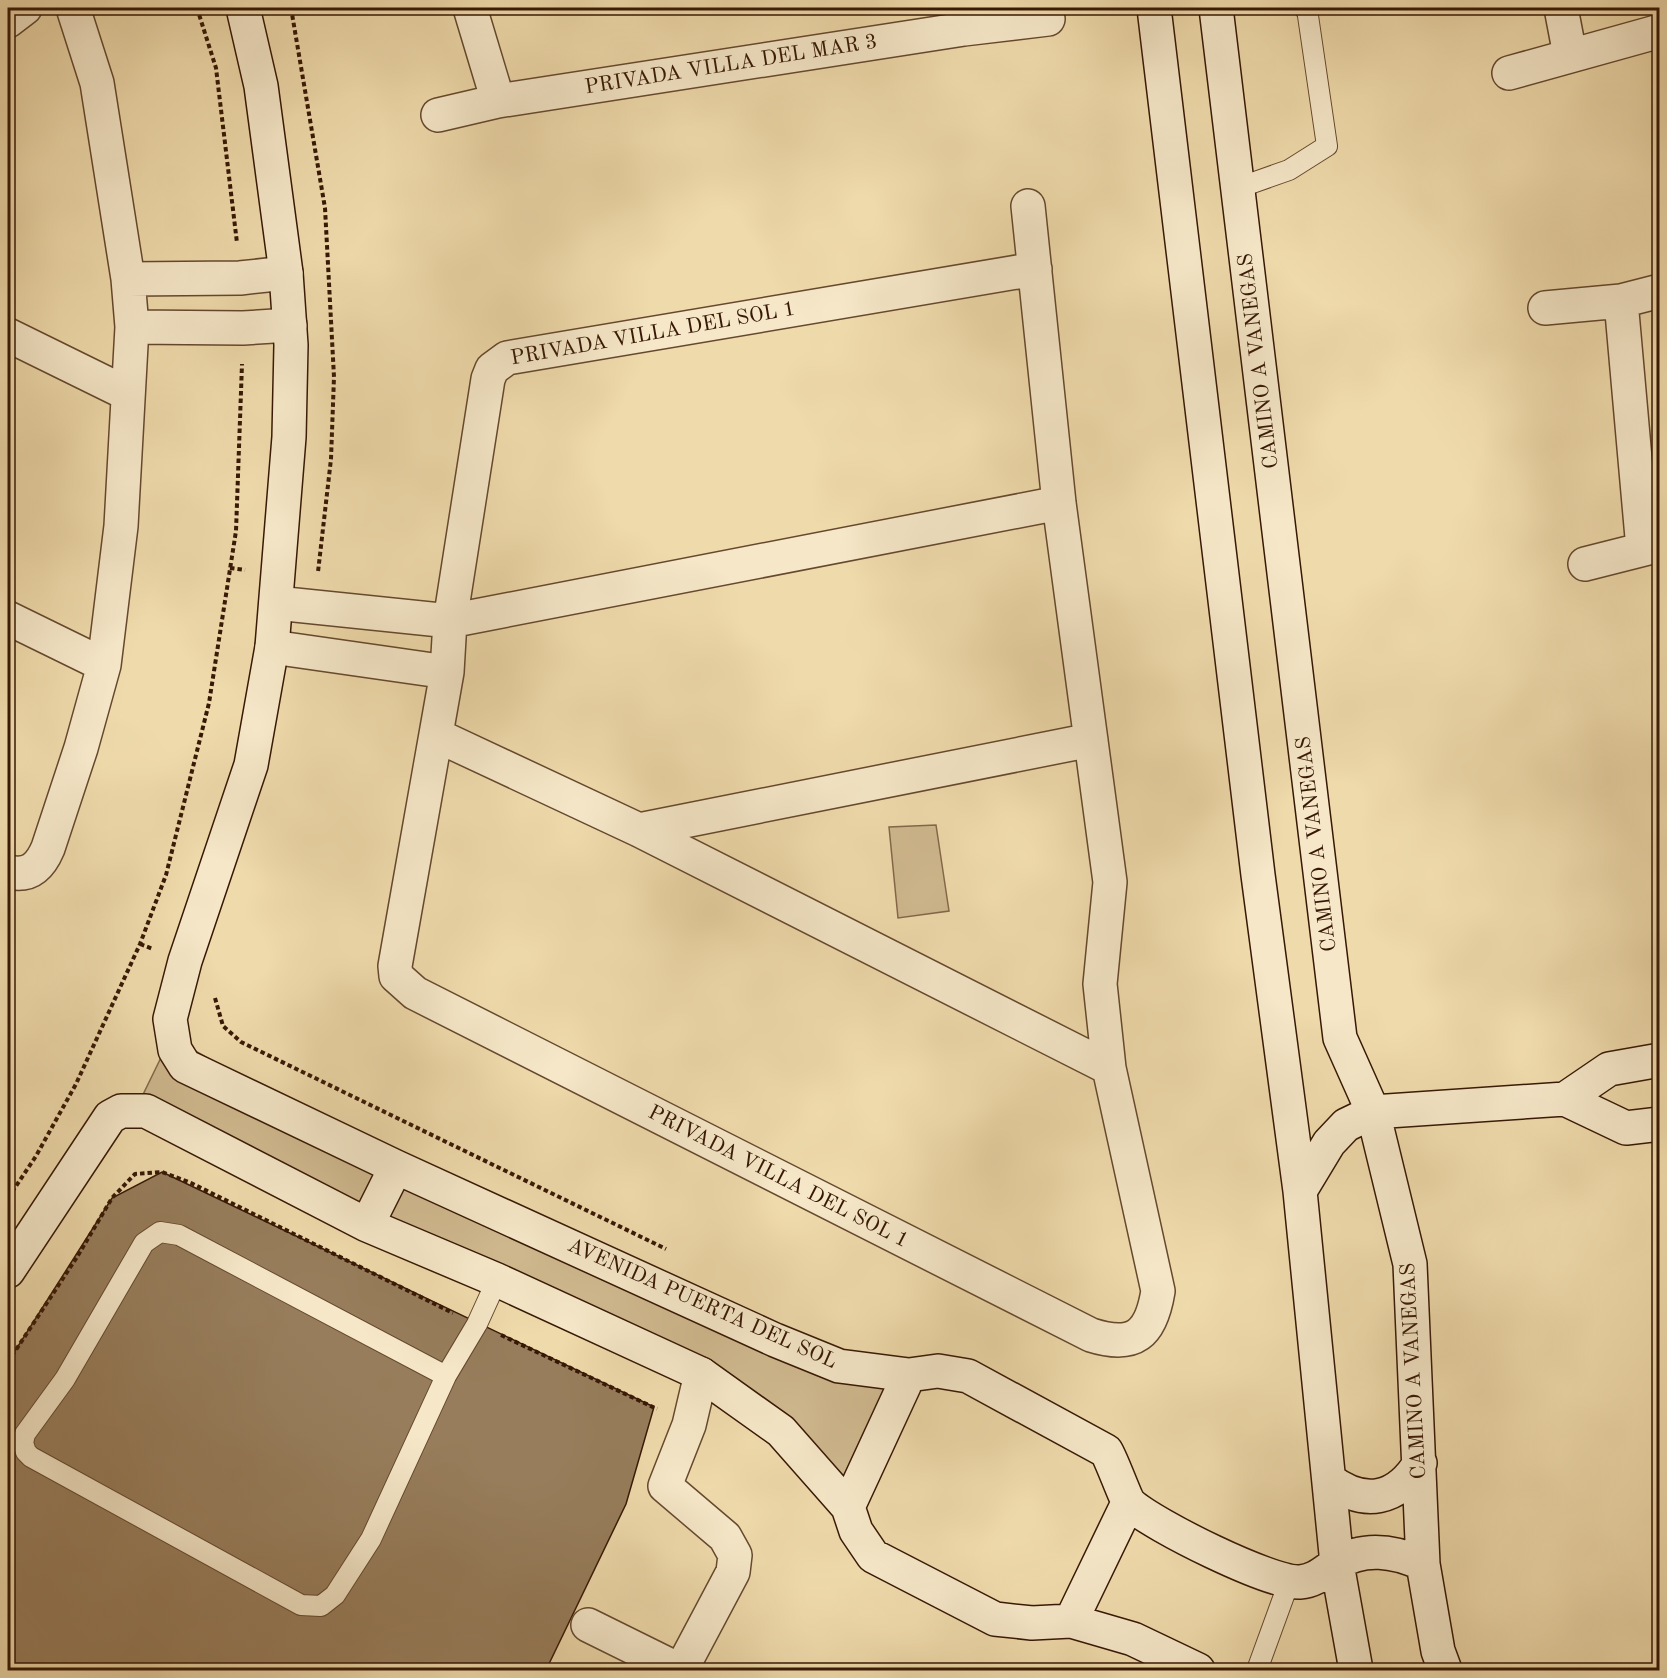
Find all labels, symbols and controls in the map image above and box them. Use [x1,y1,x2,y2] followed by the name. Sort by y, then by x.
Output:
[583,31,879,99] street label: PRIVADA VILLA DEL MAR 3
[1235,252,1283,470] street label: CAMINO A VANEGAS
[509,299,797,369] street label: PRIVADA VILLA DEL SOL 1
[1293,735,1341,953] street label: CAMINO A VANEGAS
[644,1102,912,1252] street label: PRIVADA VILLA DEL SOL 1
[564,1235,840,1373] street label: AVENIDA PUERTA DEL SOL
[1398,1262,1430,1480] street label: CAMINO A VANEGAS

